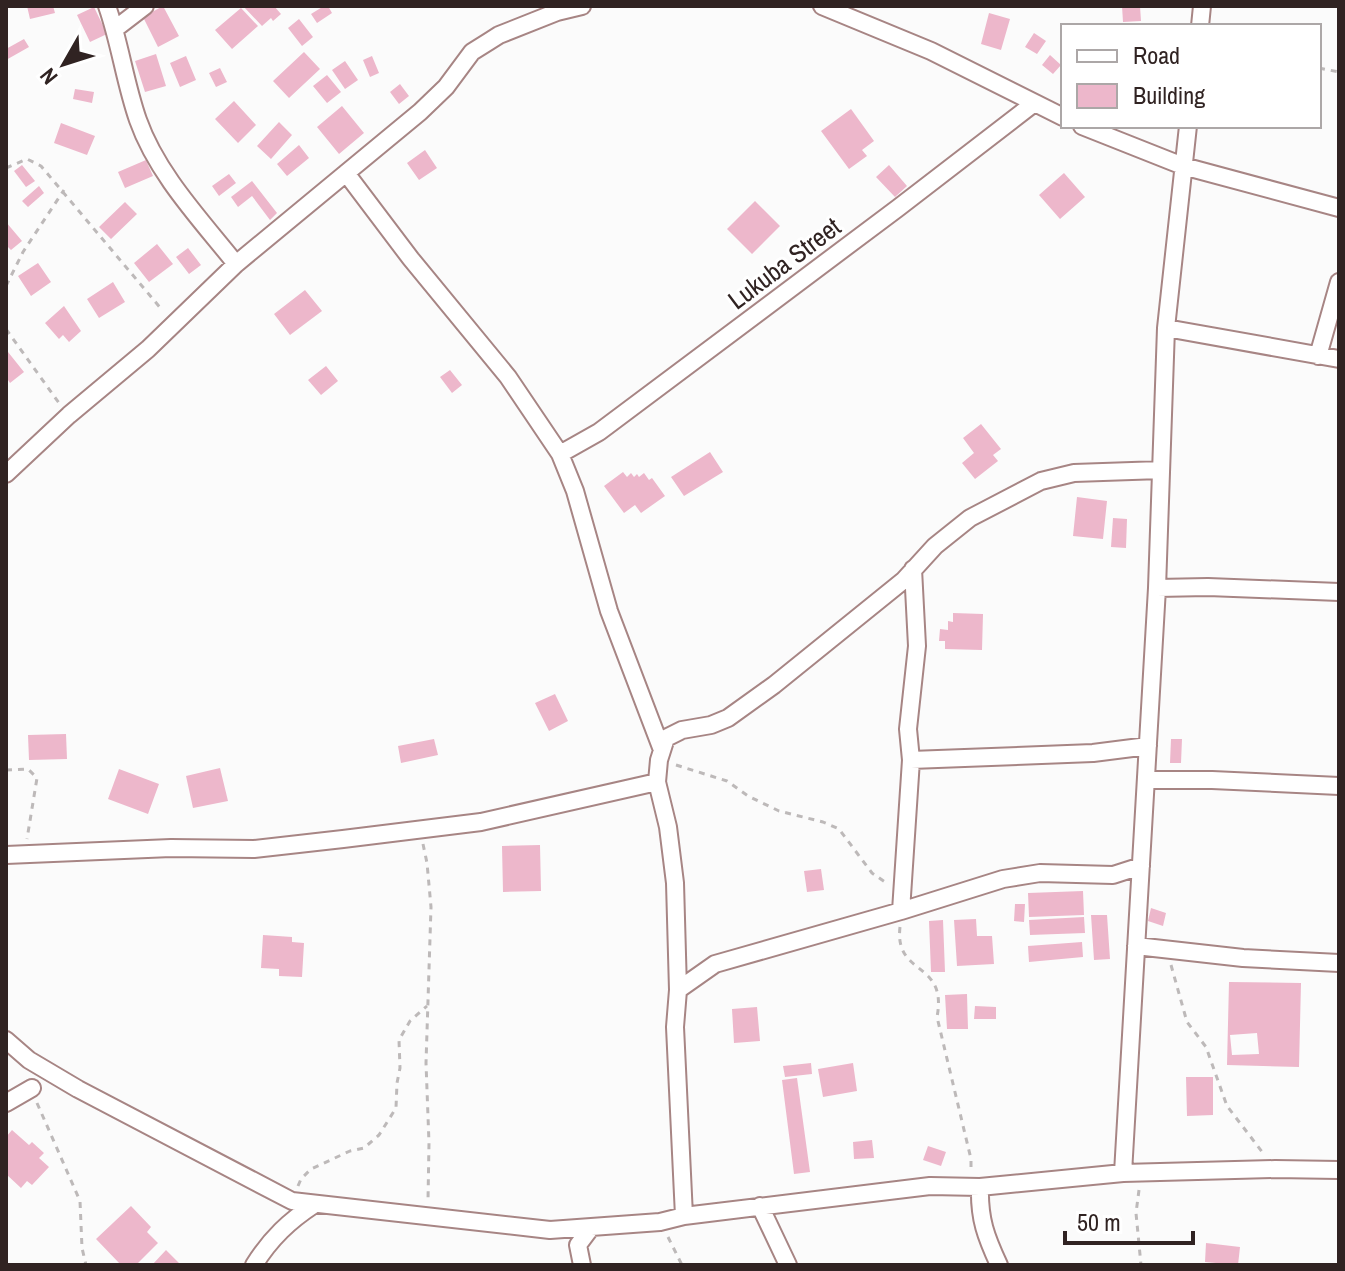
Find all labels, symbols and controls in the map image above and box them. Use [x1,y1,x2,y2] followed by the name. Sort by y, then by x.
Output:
[24,24,104,104] north arrow
[1061,24,1321,128] legend
[1133,39,1180,71] text: Road
[33,62,64,91] text: N
[1133,79,1205,111] text: Building
[720,209,848,317] street label: Lukuba Street
[1065,1195,1193,1245] scale bar
[1077,1206,1121,1238] text: 50 m

